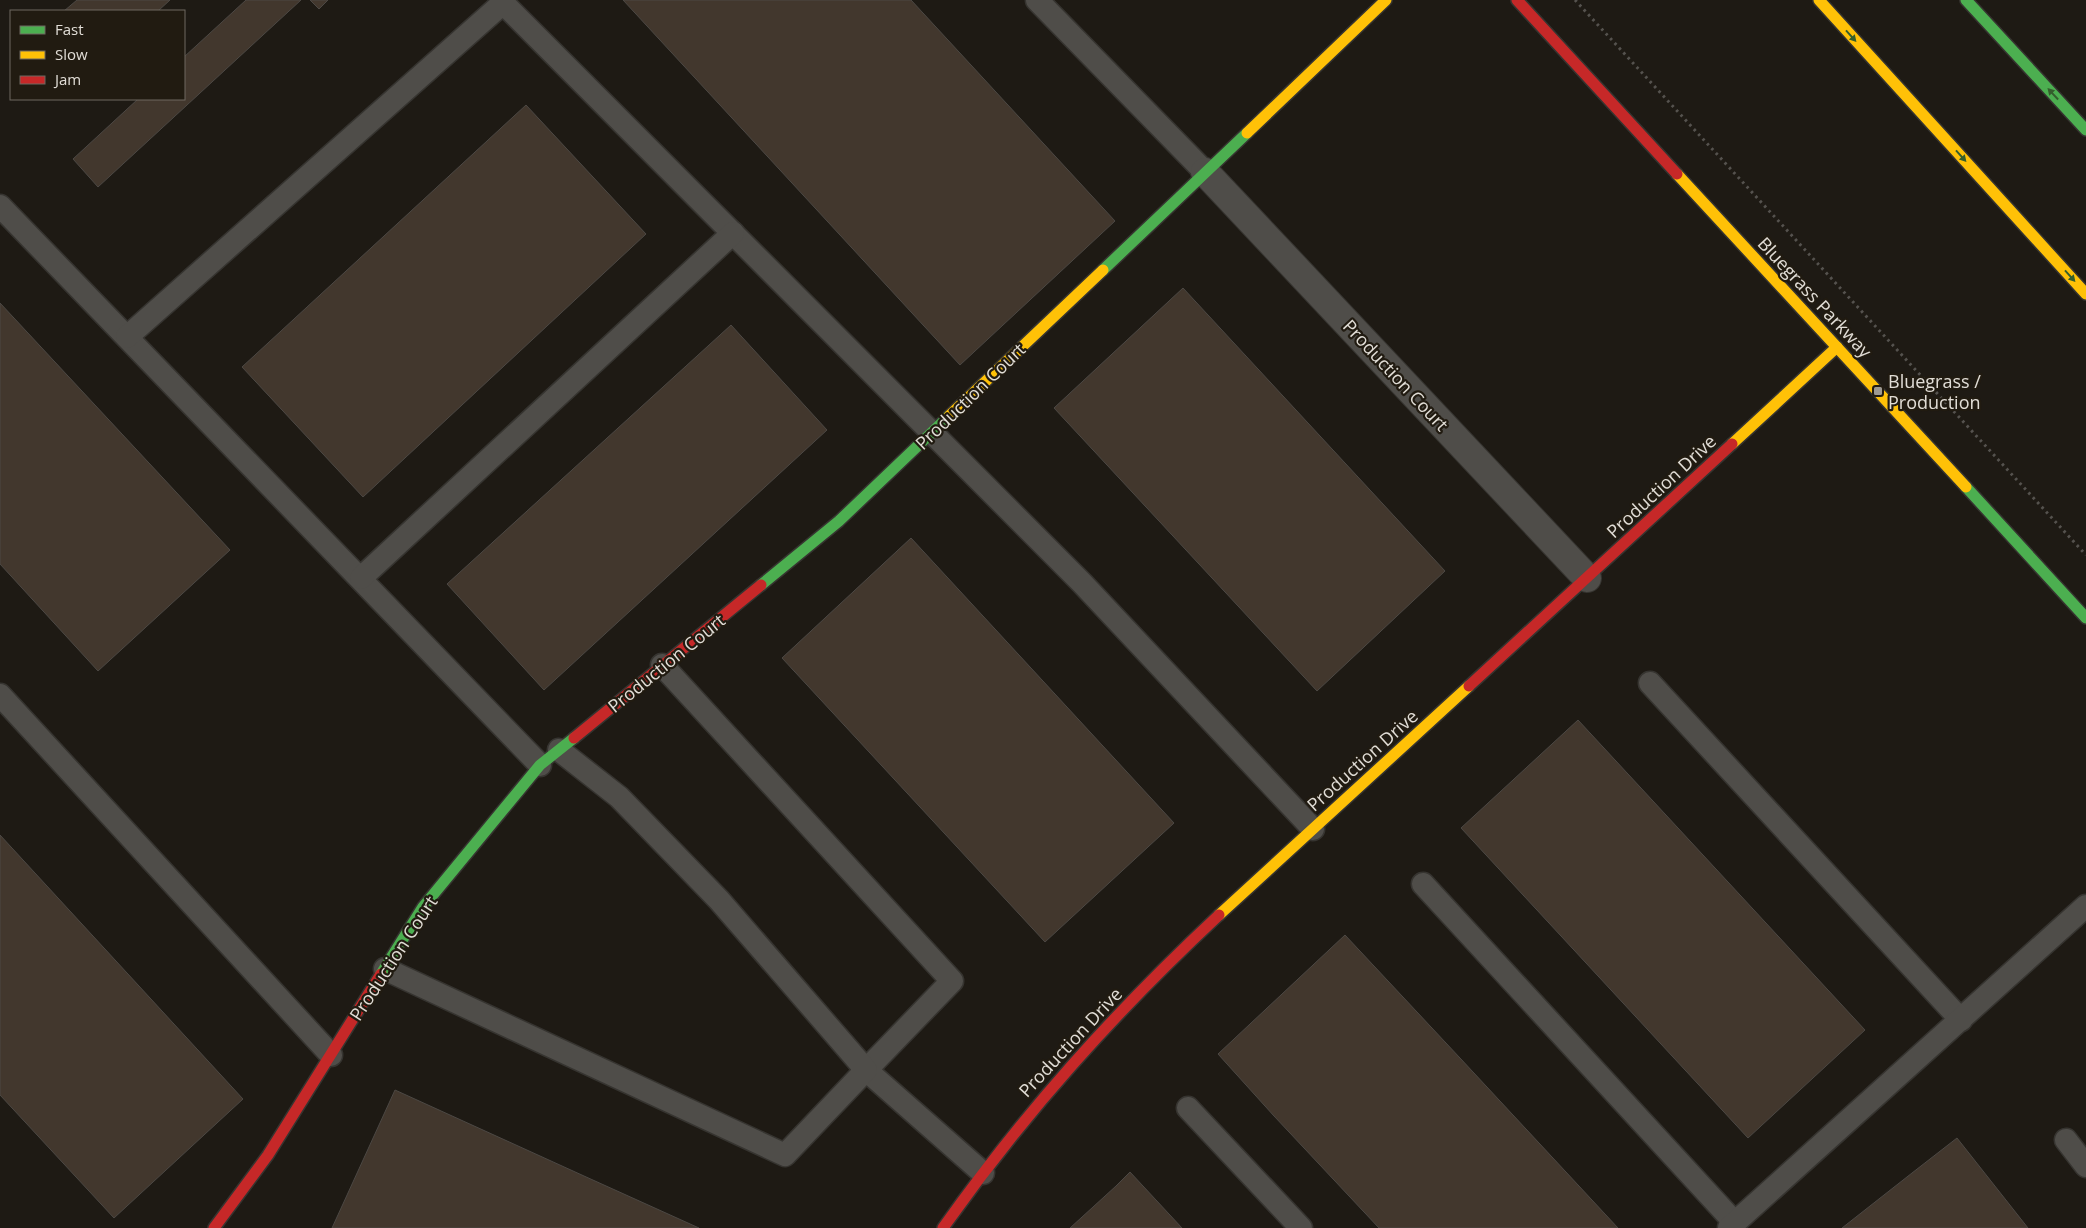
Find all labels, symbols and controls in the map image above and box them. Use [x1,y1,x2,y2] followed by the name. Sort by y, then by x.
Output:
[10,10,185,100] legend
[55,19,84,39] text: Fast
[1846,30,1857,43] one-way arrow
[55,44,88,64] text: Slow
[53,69,81,89] text: Jam
[2047,89,2059,101] one-way arrow
[1955,150,1967,162] one-way arrow
[1753,231,1878,363] street label: Bluegrass Parkway
[2064,270,2076,282] one-way arrow
[1338,314,1454,436] street label: Production Court
[910,337,1030,455] street label: Production Court
[1888,369,1981,414] place label: Bluegrass / Production
[1872,385,1884,397] marker: Bluegrass / Production
[1601,429,1721,543] street label: Production Drive
[602,608,730,718] street label: Production Court
[1301,704,1423,816] street label: Production Drive
[344,891,442,1025] street label: Production Court
[1013,982,1127,1102] street label: Production Drive

